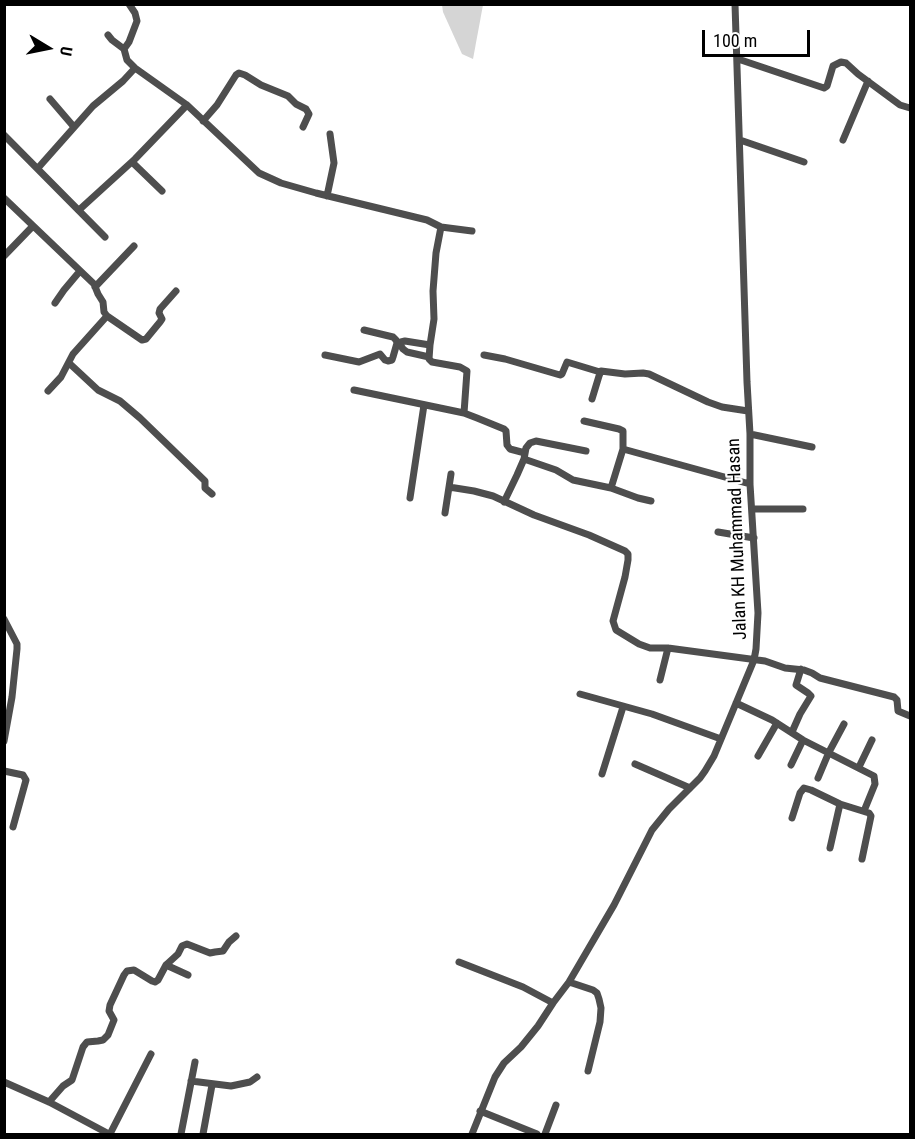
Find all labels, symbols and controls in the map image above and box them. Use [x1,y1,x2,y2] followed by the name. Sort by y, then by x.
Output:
[18,18,78,78] north arrow
[705,18,813,56] scale bar
[713,30,757,51] text: 100 m
[56,45,76,57] text: U
[724,438,752,640] street label: Jalan KH Muhammad Hasan

